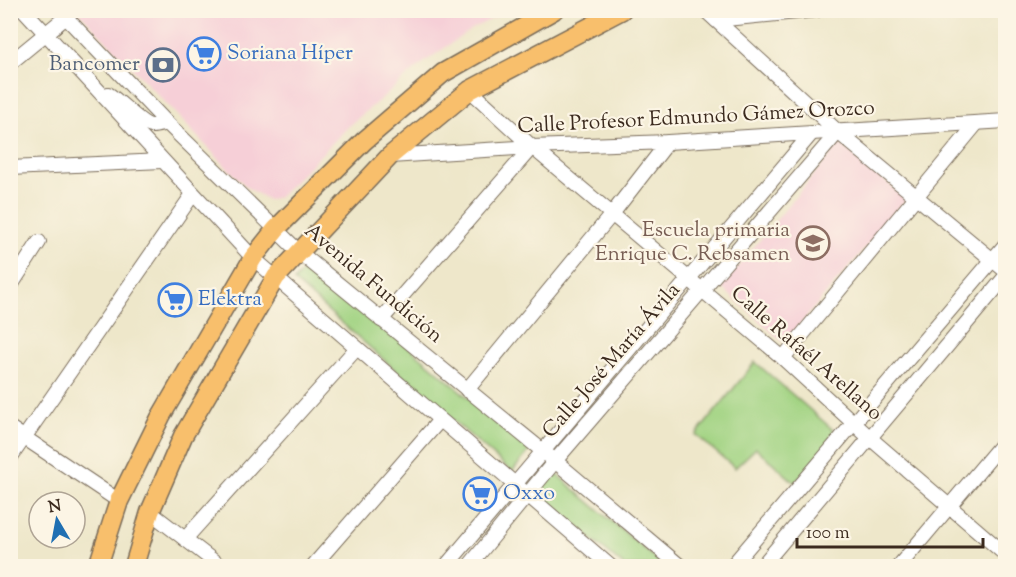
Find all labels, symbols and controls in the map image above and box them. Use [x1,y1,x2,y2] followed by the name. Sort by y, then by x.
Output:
[186,36,222,72] supermarket icon: Soriana Híper
[227,39,353,69] place label: Soriana Híper
[145,47,181,83] bank icon: Bancomer
[49,50,140,80] place label: Bancomer
[517,94,875,142] street label: Calle Profesor Edmundo Gámez Orozco
[595,216,790,270] place label: Escuela primaria Enrique C. Rebsamen
[297,217,449,351] street label: Avenida Fundición
[795,225,831,261] school or university icon: Escuela primaria Enrique C. Rebsamen
[536,276,688,445] street label: Calle José María Ávila
[723,279,889,429] street label: Calle Rafaél Arellano
[157,282,193,318] supermarket icon: Elektra
[198,285,262,315] place label: Elektra
[462,476,498,512] supermarket icon: Oxxo
[503,479,555,509] place label: Oxxo
[27,490,87,550] north arrow
[47,495,63,520] text: N
[797,511,983,549] scale bar
[806,521,850,547] text: 100 m

